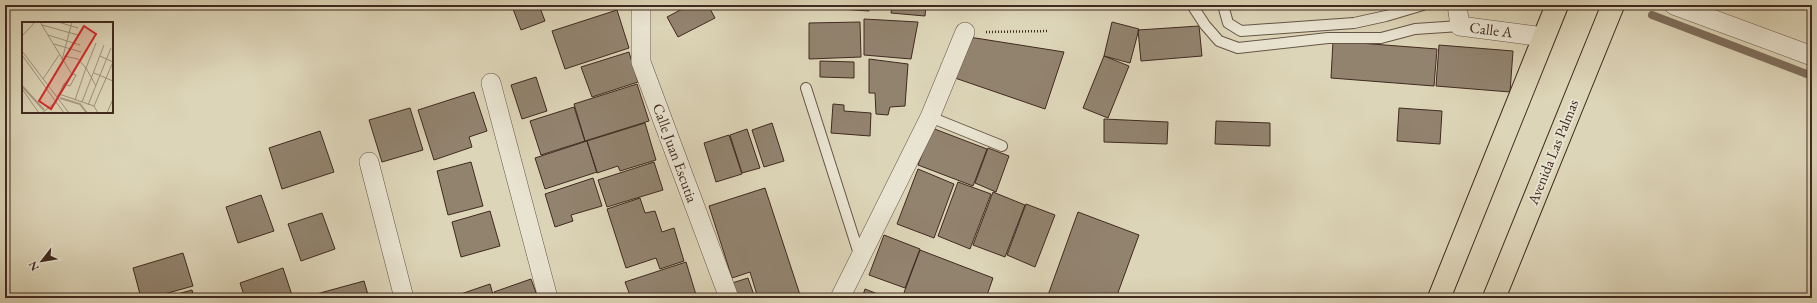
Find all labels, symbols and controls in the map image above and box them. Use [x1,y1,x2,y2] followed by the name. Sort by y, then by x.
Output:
[1469,17,1514,42] street label: Calle A
[22,22,113,113] inset map
[1522,96,1582,208] street label: Avenida Las Palmas
[649,101,702,205] street label: Calle Juan Escutia
[22,241,62,281] north arrow
[25,259,42,274] text: N

